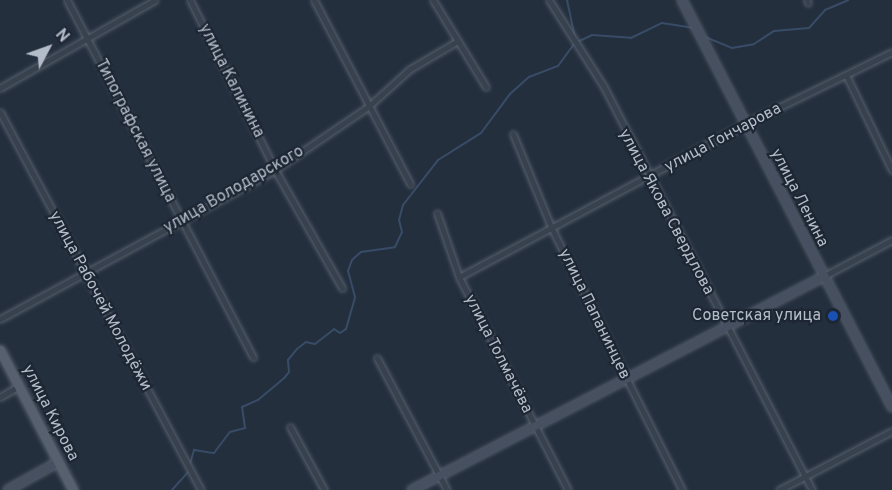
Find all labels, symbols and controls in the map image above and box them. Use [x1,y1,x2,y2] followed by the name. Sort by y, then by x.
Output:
[18,18,78,78] north arrow
[194,21,268,141] street label: улица Калинина
[50,25,73,47] text: N
[91,56,179,206] street label: Типографская улица
[661,99,785,177] street label: улица Гончарова
[614,126,718,298] street label: улица Якова Свердлова
[161,142,307,238] street label: улица Володарского
[766,146,832,250] street label: улица Ленина
[45,208,155,394] street label: улица Рабочей Молодёжи
[554,246,634,382] street label: улица Папанинцев
[460,291,536,417] street label: улица Толмачёва
[692,306,821,326] place label: Советская улица
[826,309,840,323] marker: Советская улица
[18,362,82,464] street label: улица Кирова

